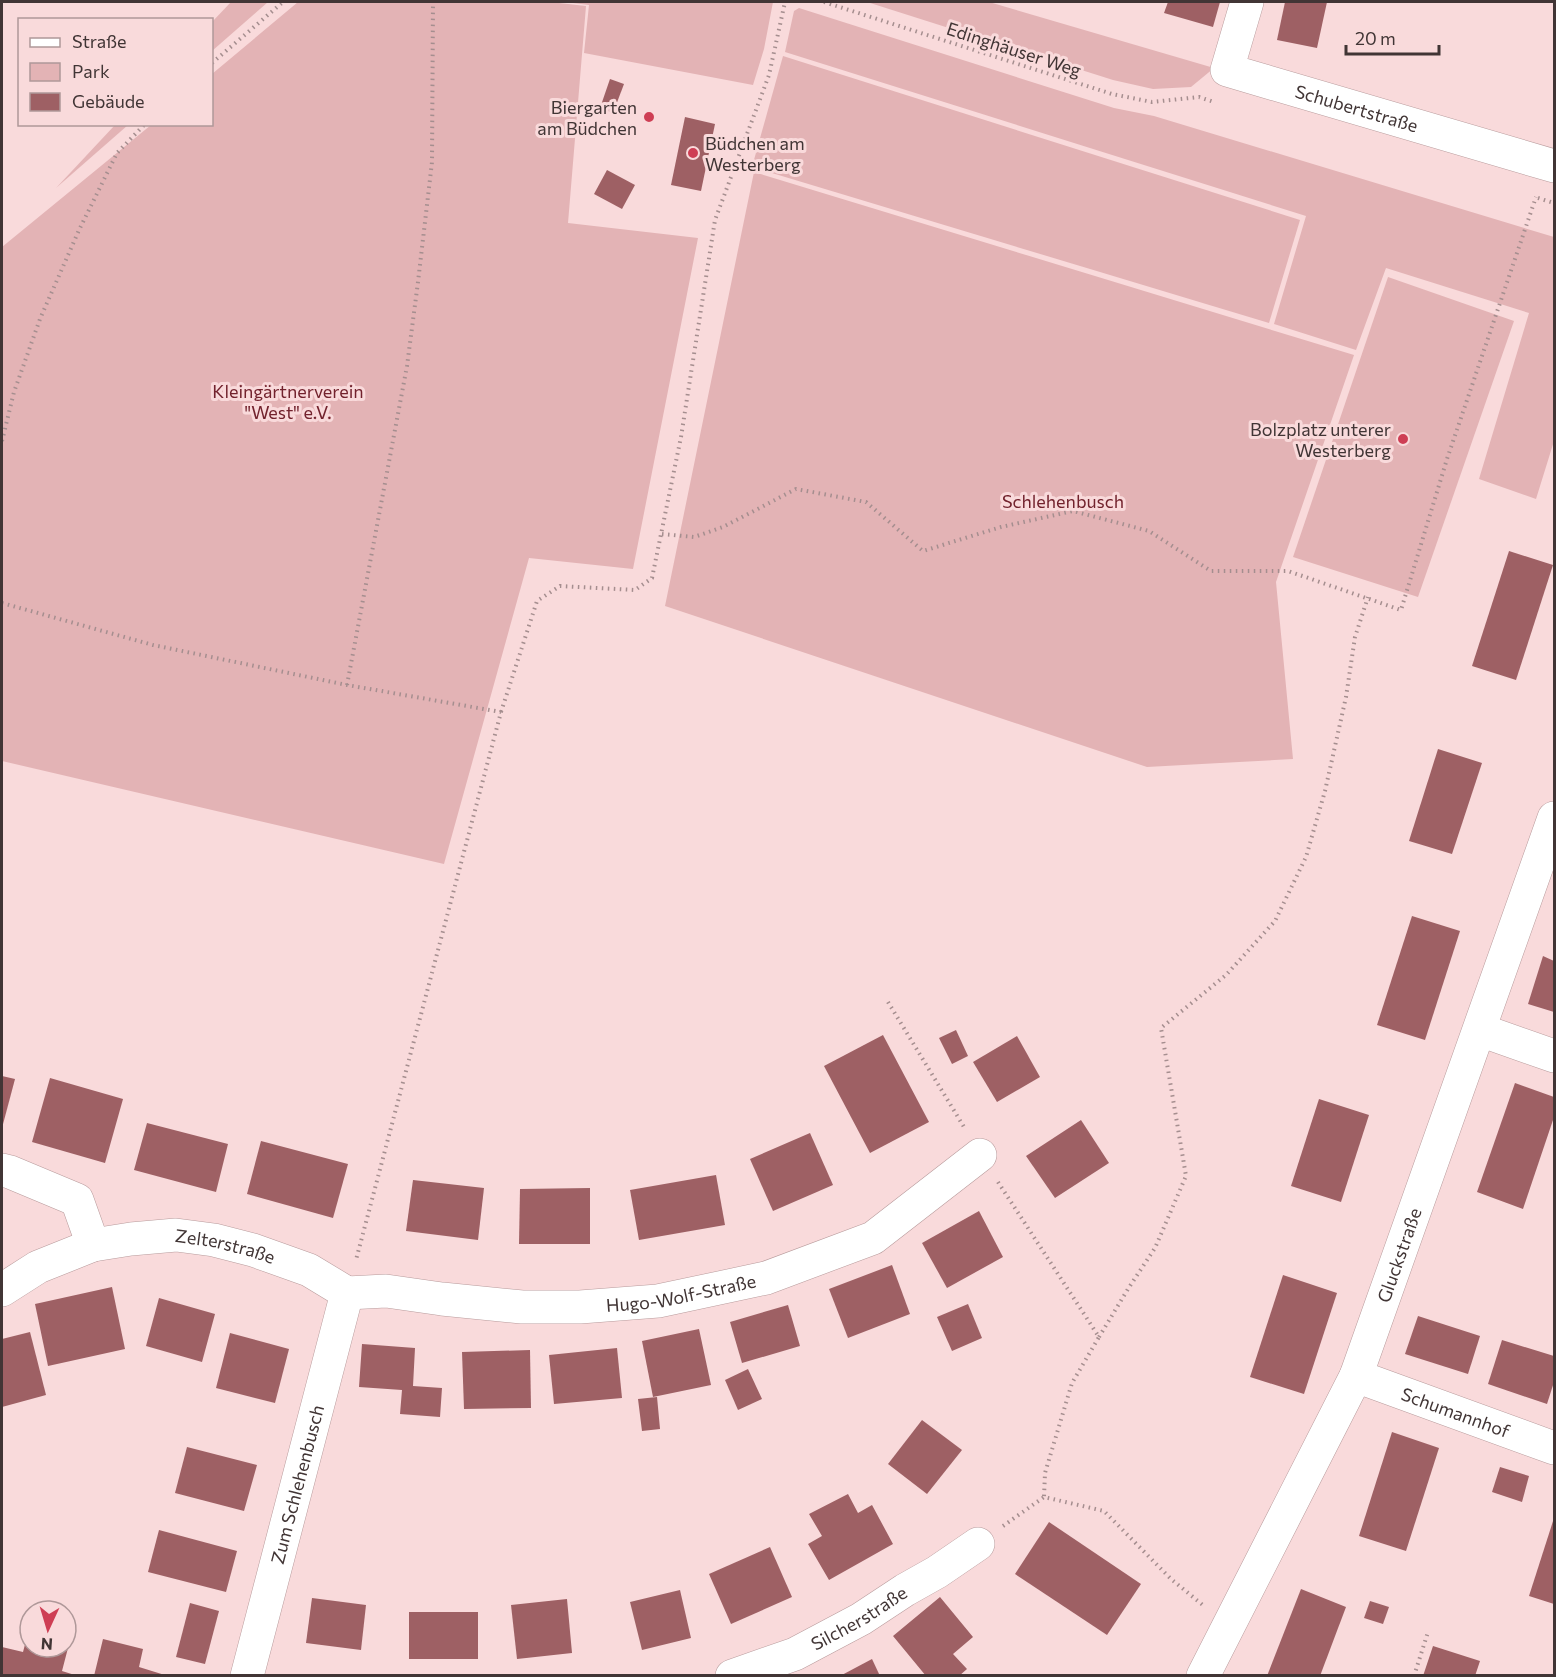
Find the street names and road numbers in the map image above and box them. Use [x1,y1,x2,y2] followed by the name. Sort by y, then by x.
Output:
[944,17,1084,81] street label: Edinghäuser Weg
[1293,80,1421,137] street label: Schubertstraße
[1372,1205,1426,1305] street label: Gluckstraße
[174,1224,278,1268] street label: Zelterstraße
[605,1269,758,1316] street label: Hugo-Wolf-Straße
[1398,1382,1514,1442] street label: Schumannhof
[266,1403,328,1566] street label: Zum Schlehenbusch
[807,1581,911,1655] street label: Silcherstraße

